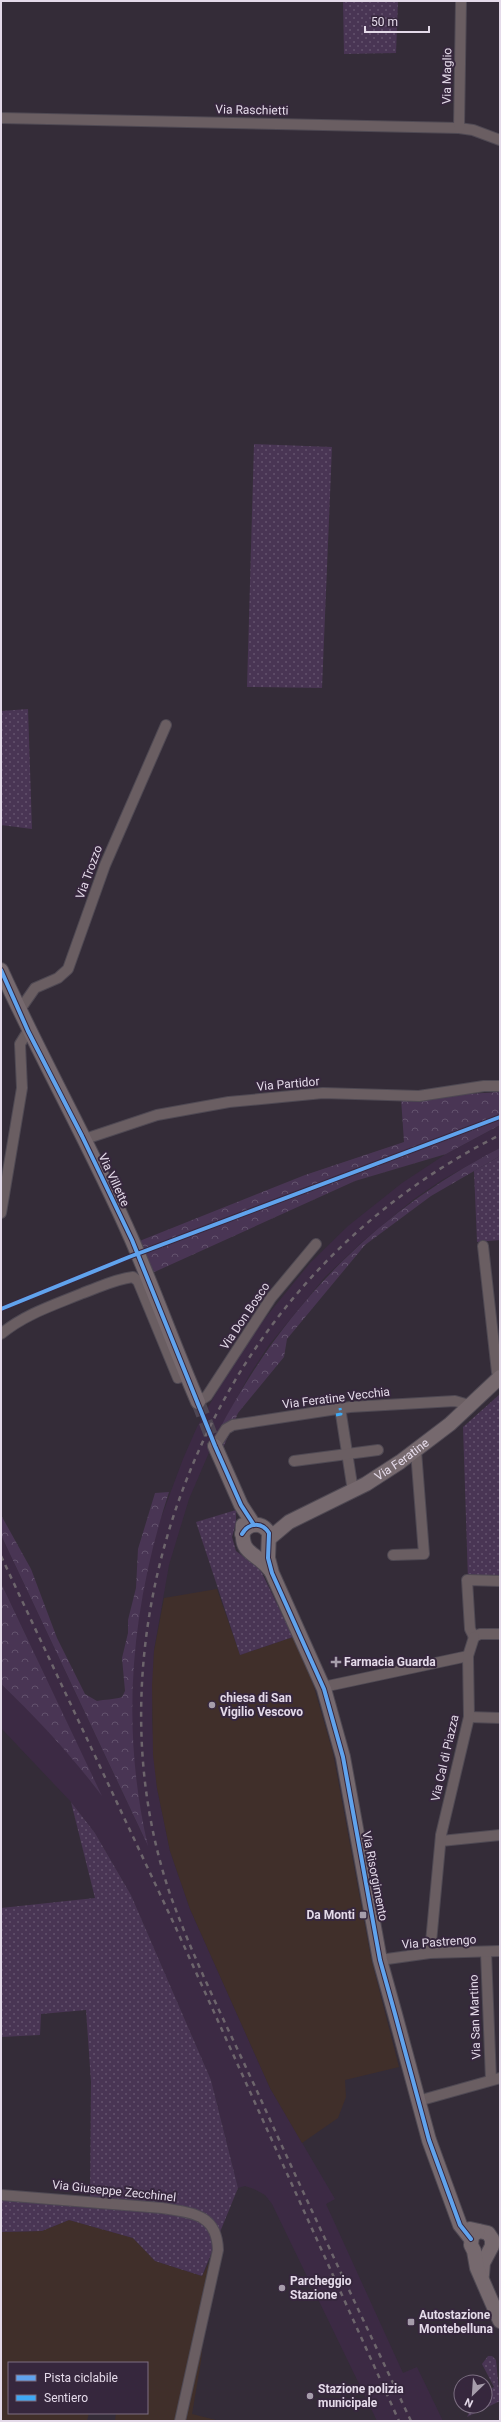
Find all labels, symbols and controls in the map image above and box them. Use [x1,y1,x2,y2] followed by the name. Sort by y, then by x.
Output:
[365,8,429,34] scale bar
[371,15,398,29] text: 50 m
[440,47,454,104] street label: Via Maglio
[215,102,289,118] street label: Via Raschietti
[73,843,105,901] street label: Via Trozzo
[256,1074,320,1094] street label: Via Partidor
[96,1151,132,1209] street label: Via Villette
[217,1280,273,1352] street label: Via Don Bosco
[281,1384,391,1412] street label: Via Feratine Vecchia
[372,1436,432,1484] street label: Via Feratine
[344,1655,436,1669] place label: Farmacia Guarda
[331,1657,341,1667] marker: Farmacia Guarda
[220,1691,303,1719] place label: chiesa di San Vigilio Vescovo
[207,1700,217,1710] marker: chiesa di San Vigilio Vescovo
[428,1713,462,1803] street label: Via Cal di Piazza
[359,1830,391,1922] street label: Via Risorgimento
[307,1908,355,1922] place label: Da Monti
[358,1910,368,1920] marker: Da Monti
[401,1932,477,1952] street label: Via Pastrengo
[467,1974,483,2060] street label: Via San Martino
[51,2178,177,2204] street label: Via Giuseppe Zecchinel
[290,2274,352,2302] place label: Parcheggio Stazione
[277,2283,287,2293] marker: Parcheggio Stazione
[419,2308,494,2336] place label: Autostazione Montebelluna
[406,2317,416,2327] marker: Autostazione Montebelluna
[8,2362,148,2414] legend
[44,2371,118,2385] text: Pista ciclabile
[453,2374,493,2414] north arrow
[318,2382,404,2410] place label: Stazione polizia municipale
[44,2391,88,2405] text: Sentiero
[305,2391,315,2401] marker: Stazione polizia municipale
[463,2395,475,2410] text: N

